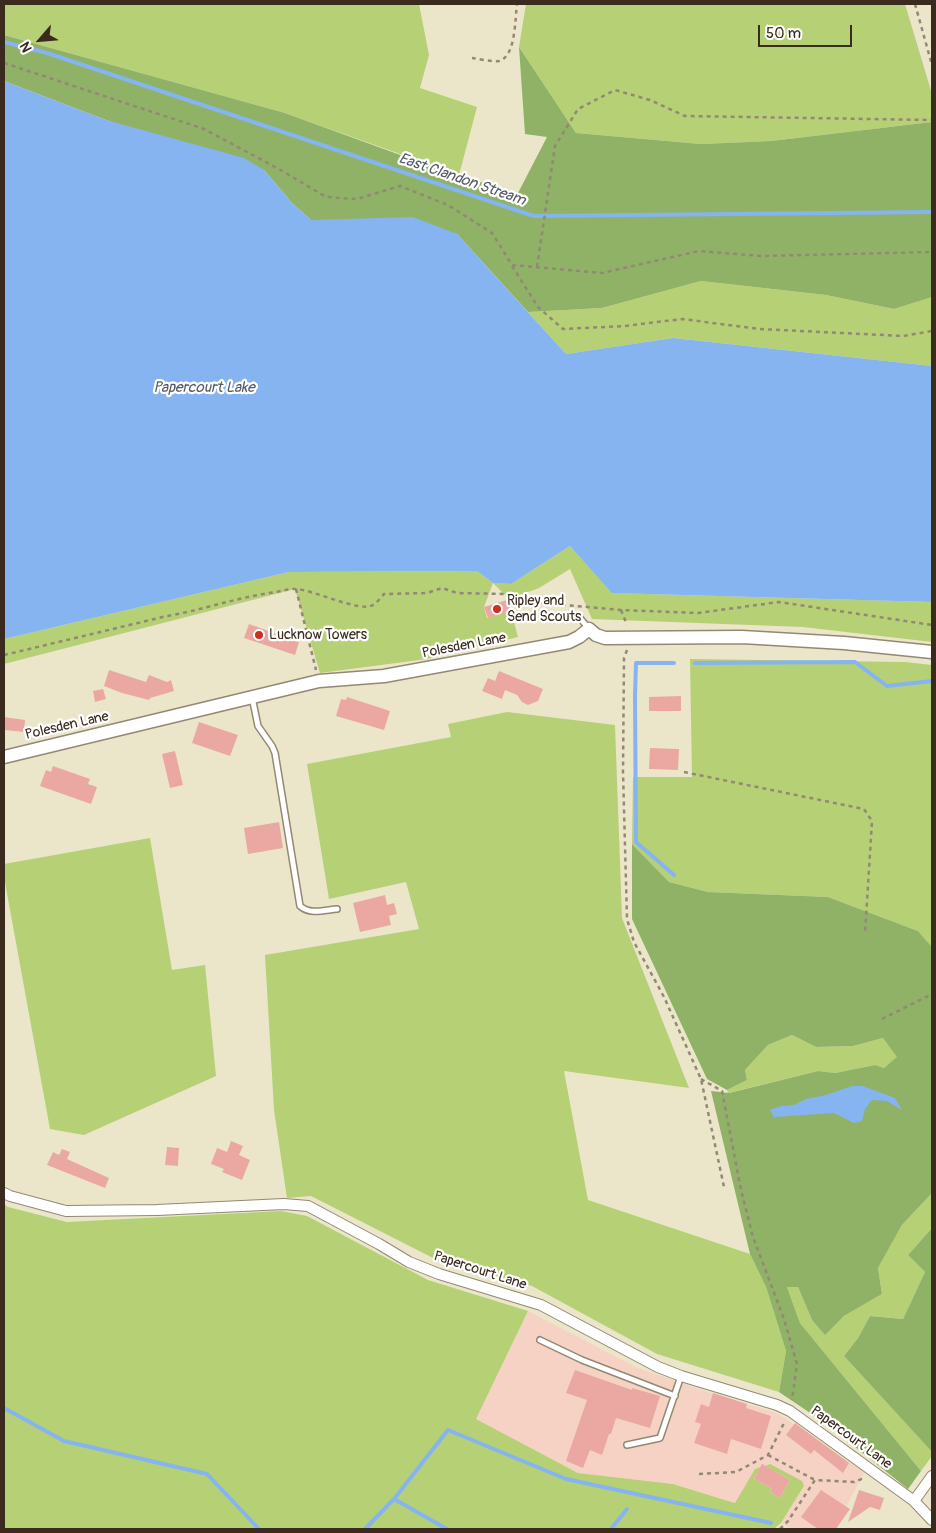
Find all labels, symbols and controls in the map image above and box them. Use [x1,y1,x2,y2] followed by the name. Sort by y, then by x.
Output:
[15,15,65,65] north arrow
[761,15,855,47] scale bar
[766,24,801,43] text: 50 m
[16,39,36,55] text: N
[396,150,528,210] water label: East Clandon Stream
[153,379,255,397] water label: Papercourt Lake
[507,593,581,626] place label: Ripley and Send Scouts
[491,603,503,615] marker: Ripley and Send Scouts
[269,627,367,643] place label: Lucknow Towers
[253,629,265,641] marker: Lucknow Towers
[421,630,507,662] street label: Polesden Lane
[24,708,110,744] street label: Polesden Lane
[432,1248,528,1294] street label: Papercourt Lane
[807,1403,895,1473] street label: Papercourt Lane

